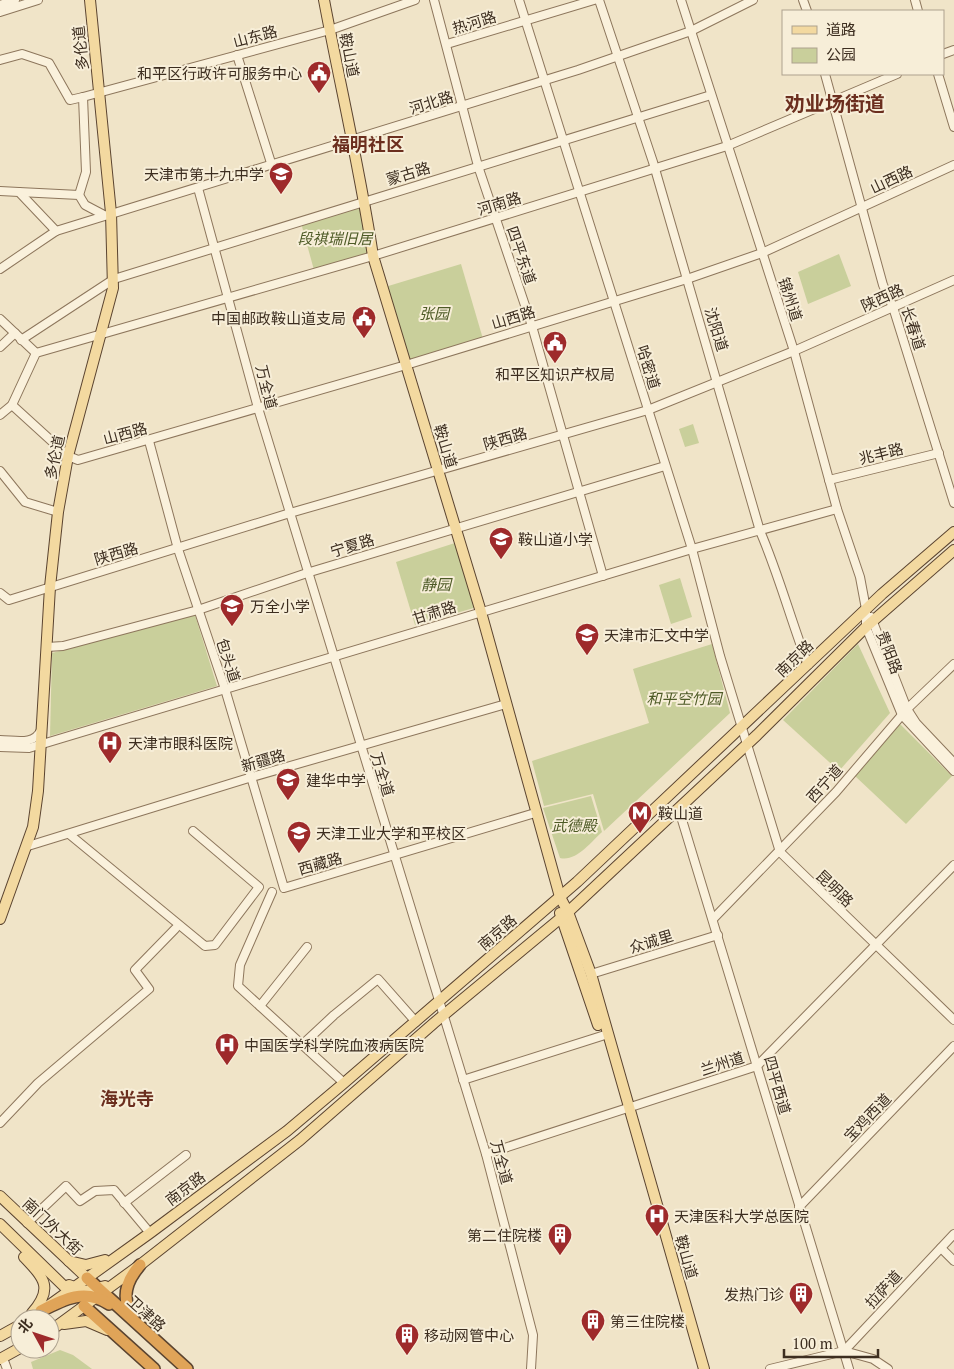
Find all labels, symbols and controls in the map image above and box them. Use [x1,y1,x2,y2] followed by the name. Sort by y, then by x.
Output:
[450,6,498,38] street label: 热河路
[782,10,944,75] legend
[826,19,856,39] text: 道路
[231,21,279,51] street label: 山东路
[68,25,92,71] street label: 多伦道
[336,31,364,79] street label: 鞍山道
[826,44,856,64] text: 公园
[306,60,332,94] public building icon: 和平区行政许可服务中心
[137,63,302,83] place label: 和平区行政许可服务中心
[407,86,455,118] street label: 河北路
[785,90,885,117] district label: 劝业场街道
[332,132,404,156] district label: 福明社区
[384,157,432,189] street label: 蒙古路
[866,160,916,198] street label: 山西路
[268,161,294,195] school or university icon: 天津市第十九中学
[144,164,264,184] place label: 天津市第十九中学
[475,187,523,219] street label: 河南路
[503,223,541,287] street label: 四平东道
[297,228,374,248] park label: 段祺瑞旧居
[775,275,807,323] street label: 锦州道
[857,279,907,315] street label: 陕西路
[489,301,537,333] street label: 山西路
[419,303,451,323] park label: 张园
[898,304,930,352] street label: 长春道
[351,305,377,339] public building icon: 中国邮政鞍山道支局
[701,305,733,353] street label: 沈阳道
[211,308,346,328] place label: 中国邮政鞍山道支局
[542,330,568,364] public building icon: 和平区知识产权局
[633,343,665,391] street label: 哈密道
[252,363,282,411] street label: 万全道
[495,364,615,384] place label: 和平区知识产权局
[101,418,149,448] street label: 山西路
[430,422,462,470] street label: 鞍山道
[481,422,529,454] street label: 陕西路
[40,433,68,481] street label: 多伦道
[857,438,905,468] street label: 兆丰路
[488,526,514,560] school or university icon: 鞍山道小学
[328,529,376,561] street label: 宁夏路
[518,529,593,549] place label: 鞍山道小学
[92,537,140,569] street label: 陕西路
[421,574,453,594] park label: 静园
[219,593,245,627] school or university icon: 万全小学
[250,596,310,616] place label: 万全小学
[410,596,458,628] street label: 甘肃路
[574,622,600,656] school or university icon: 天津市汇文中学
[604,625,709,645] place label: 天津市汇文中学
[873,627,907,677] street label: 贵阳路
[771,635,817,681] street label: 南京路
[213,636,245,684] street label: 包头道
[646,688,723,708] park label: 和平空竹园
[97,730,123,764] hospital icon: 天津市眼科医院
[128,733,233,753] place label: 天津市眼科医院
[239,744,287,776] street label: 新疆路
[367,750,399,798] street label: 万全道
[802,760,846,806] street label: 西宁道
[275,767,301,801] school or university icon: 建华中学
[306,770,366,790] place label: 建华中学
[627,800,653,834] metro station icon: 鞍山道
[658,803,703,823] place label: 鞍山道
[551,815,598,835] park label: 武德殿
[286,820,312,854] school or university icon: 天津工业大学和平校区
[316,823,466,843] place label: 天津工业大学和平校区
[296,847,344,879] street label: 西藏路
[812,865,858,911] street label: 昆明路
[473,910,521,954] street label: 南京路
[627,925,675,957] street label: 众诚里
[214,1032,240,1066] hospital icon: 中国医学科学院血液病医院
[244,1035,424,1055] place label: 中国医学科学院血液病医院
[698,1047,746,1079] street label: 兰州道
[760,1053,796,1117] street label: 四平西道
[100,1086,154,1110] district label: 海光寺
[839,1088,895,1146] street label: 宝鸡西道
[487,1138,517,1186] street label: 万全道
[161,1166,209,1210] street label: 南京路
[19,1193,87,1259] street label: 南门外大街
[644,1203,670,1237] hospital icon: 天津医科大学总医院
[674,1206,809,1226] place label: 天津医科大学总医院
[547,1222,573,1256] building icon: 第二住院楼
[467,1225,542,1245] place label: 第二住院楼
[671,1233,703,1281] street label: 鞍山道
[860,1266,906,1312] street label: 拉萨道
[788,1281,814,1315] building icon: 发热门诊
[724,1284,784,1304] place label: 发热门诊
[124,1291,170,1335] street label: 卫津路
[580,1308,606,1342] building icon: 第三住院楼
[10,1309,60,1359] north arrow
[610,1311,685,1331] place label: 第三住院楼
[13,1314,36,1337] text: 北
[394,1322,420,1356] building icon: 移动网管中心
[424,1325,514,1345] place label: 移动网管中心
[784,1326,878,1358] scale bar
[792,1333,833,1353] text: 100 m

